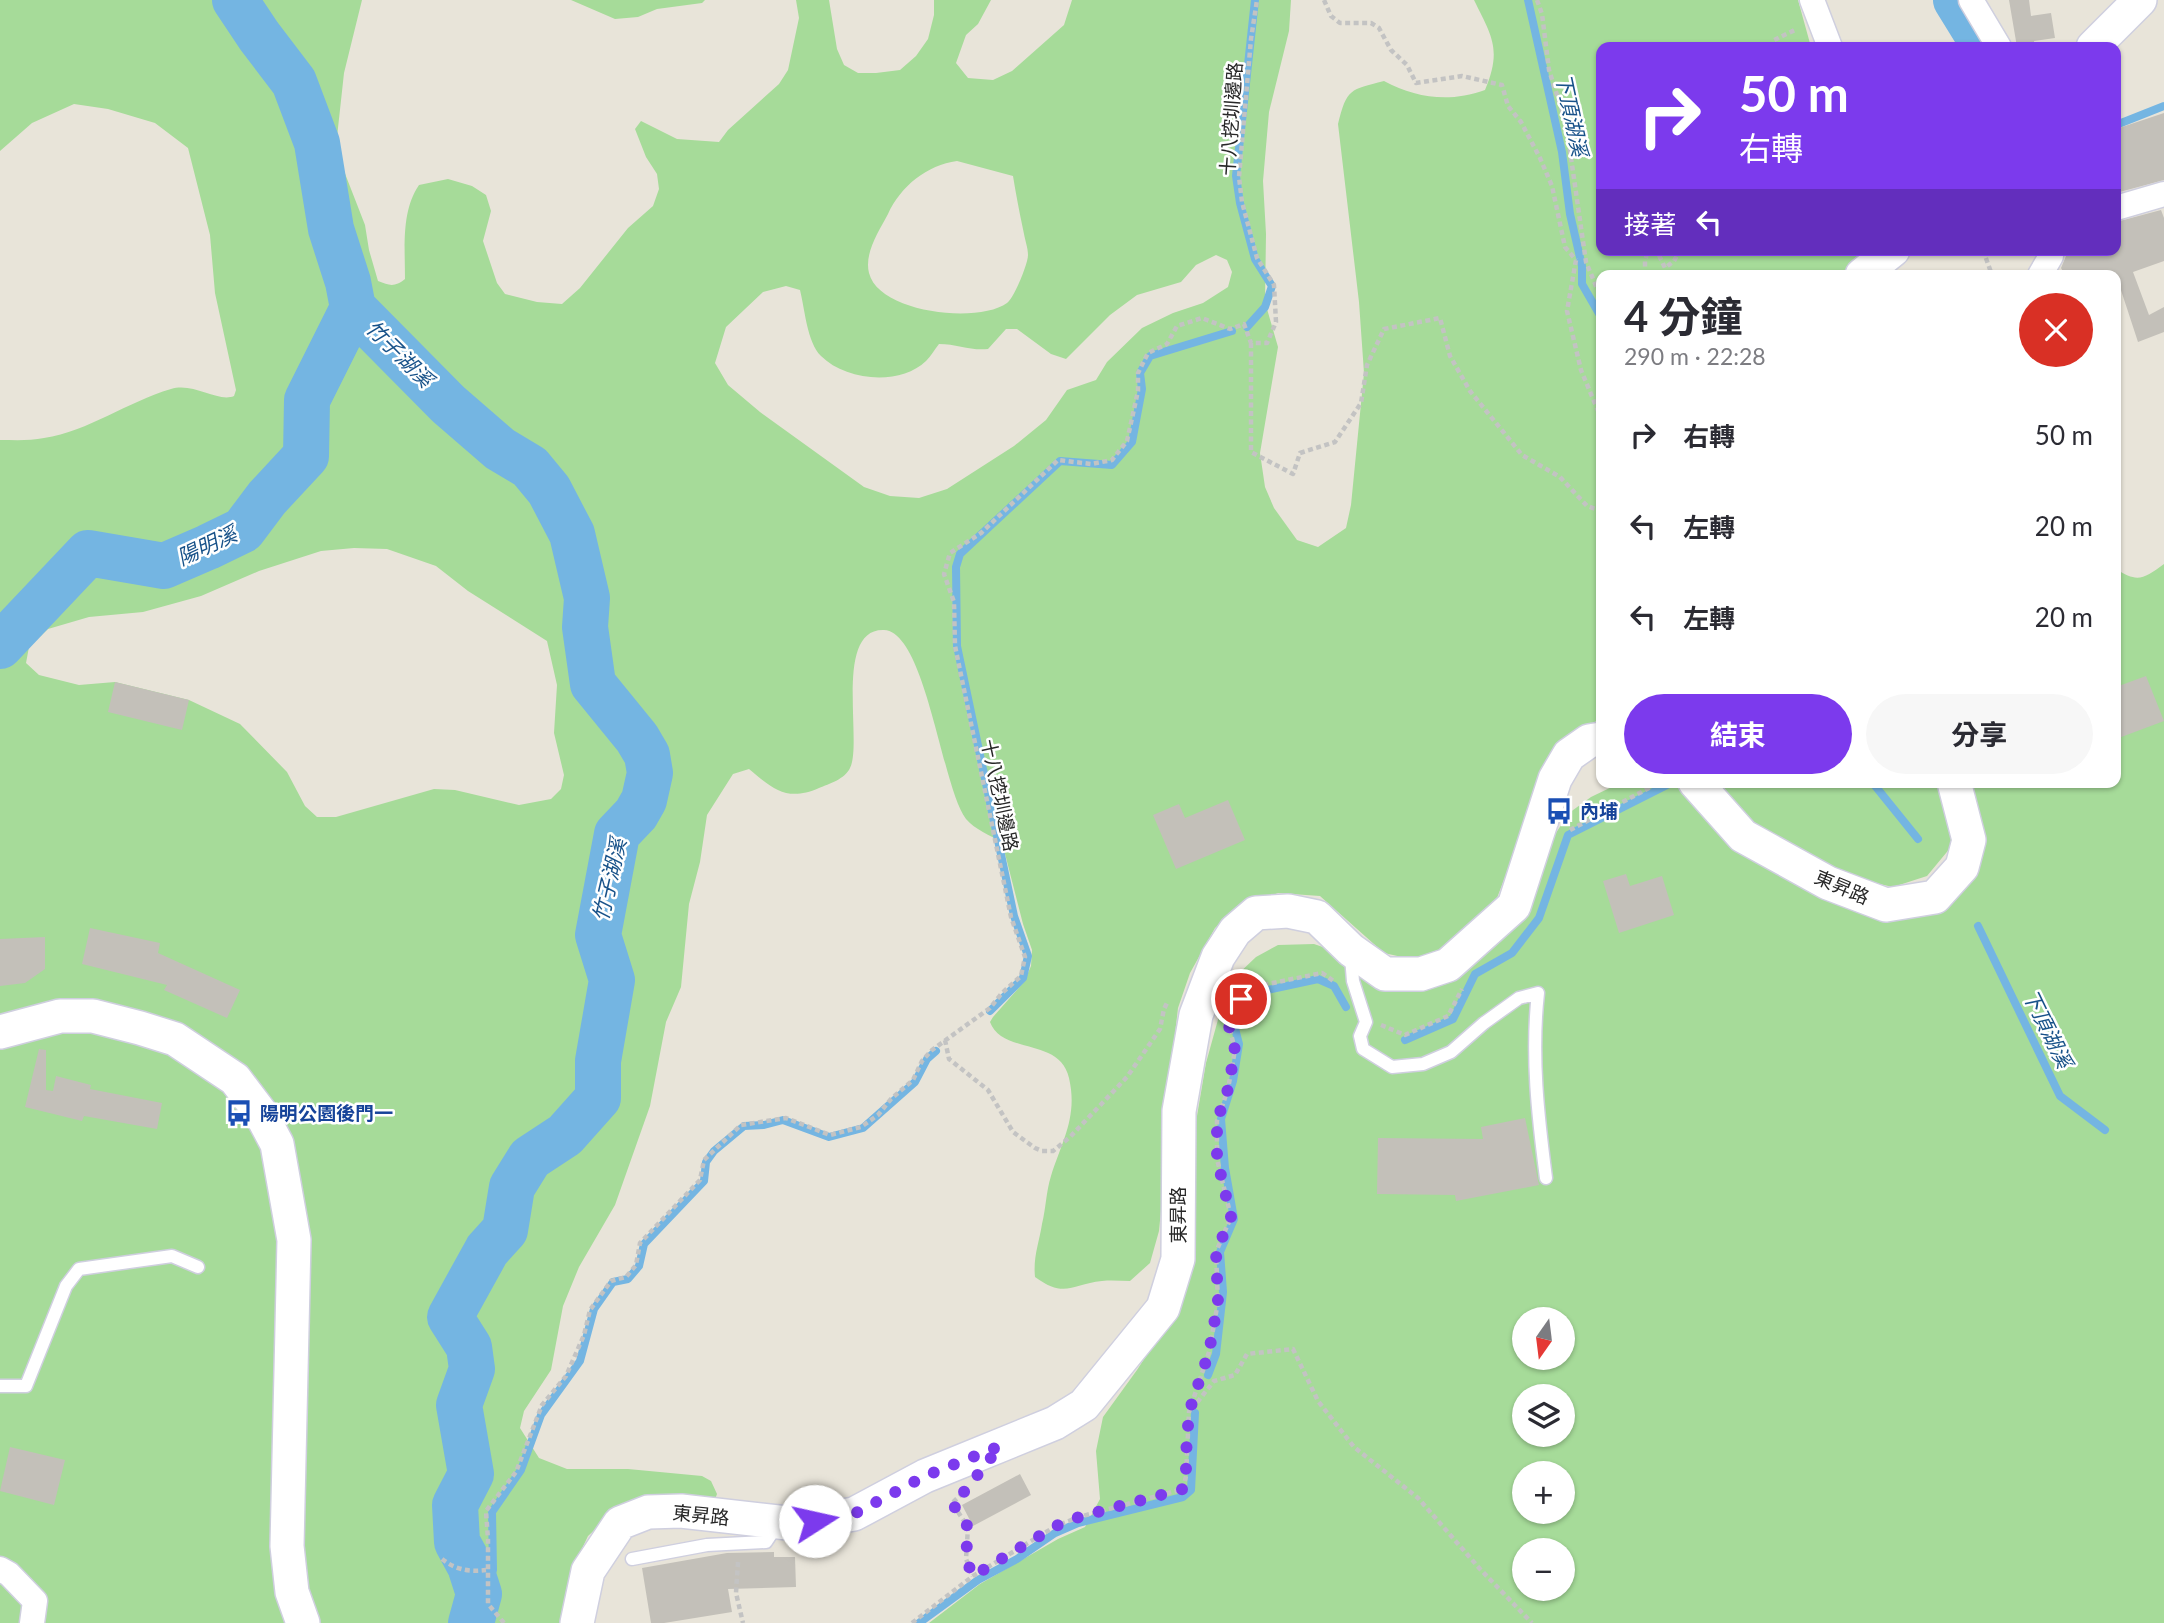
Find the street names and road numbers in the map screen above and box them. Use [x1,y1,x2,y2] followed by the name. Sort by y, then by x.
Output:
[1215,61,1246,177] street label: 十八挖圳邊路
[977,737,1024,853] street label: 十八挖圳邊路
[1811,865,1873,908] street label: 東昇路
[1166,1186,1189,1244] street label: 東昇路
[671,1500,731,1529] street label: 東昇路

